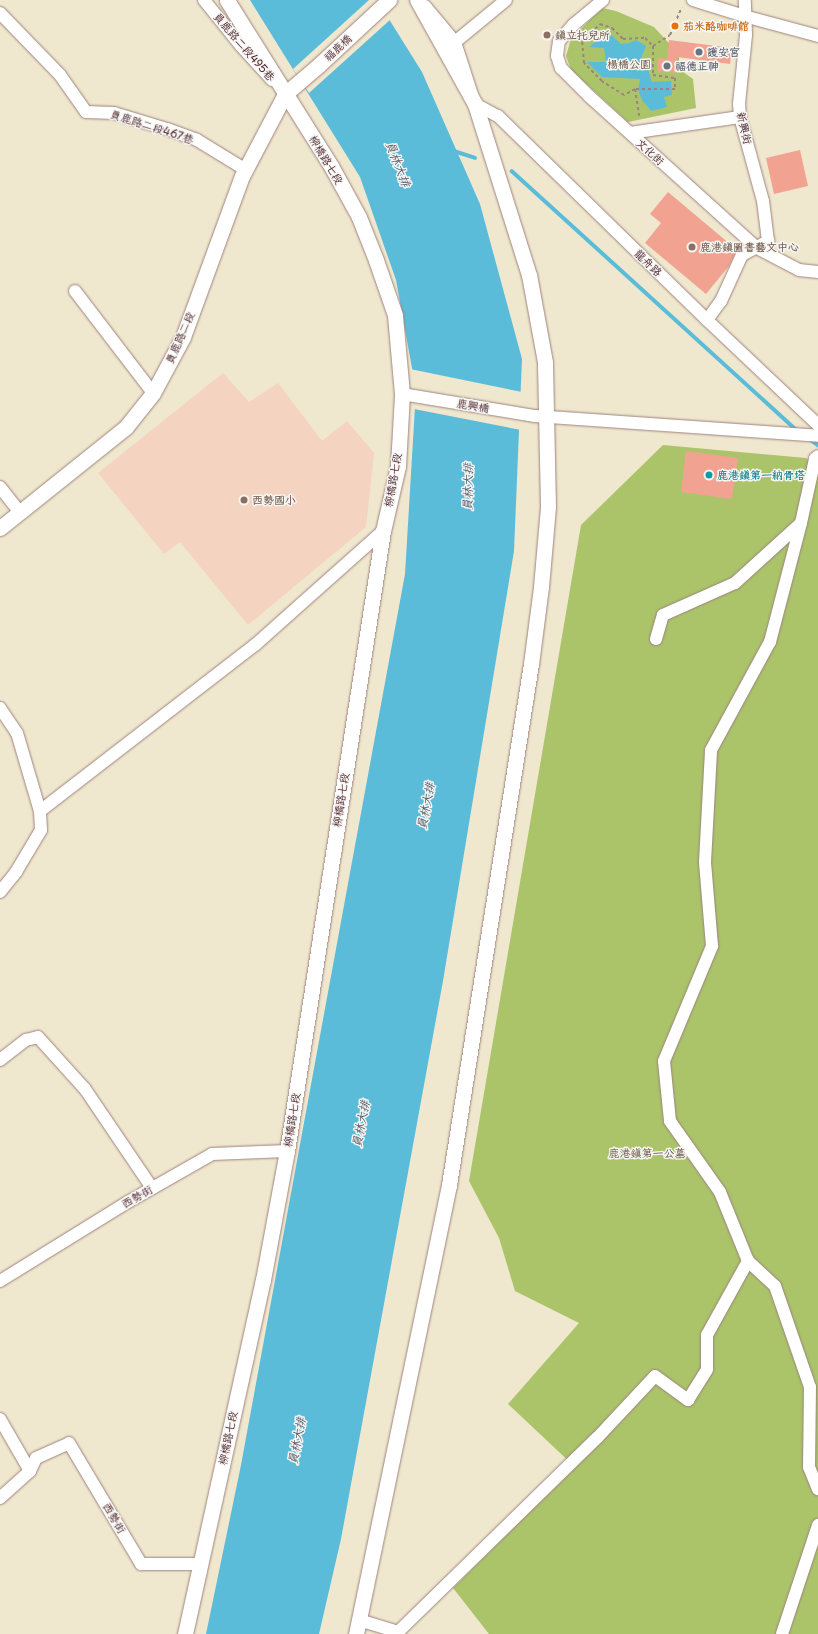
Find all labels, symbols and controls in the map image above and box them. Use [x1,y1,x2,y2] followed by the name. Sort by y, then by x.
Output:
[211,10,277,84] street label: 員鹿路二段495巷
[683,19,749,33] place label: 茄米酪咖啡館
[670,21,680,31] marker: 茄米酪咖啡館
[555,28,610,42] place label: 鎮立托兒所
[542,30,552,40] marker: 鎮立托兒所
[321,32,355,64] street label: 福鹿橋
[707,45,740,59] place label: 護安宮
[694,47,704,57] marker: 護安宮
[607,57,651,71] park label: 楊橋公園
[675,59,719,73] place label: 福德正神
[662,61,672,71] marker: 福德正神
[109,107,195,147] street label: 員鹿路二段467巷
[734,110,754,146] street label: 新興街
[306,133,346,187] street label: 柳橋路七段
[633,136,667,168] street label: 文化街
[383,139,413,189] water label: 員林大排
[700,240,799,254] place label: 鹿港鎮圖書藝文中心
[687,242,697,252] marker: 鹿港鎮圖書藝文中心
[632,247,664,279] street label: 龍舟路
[163,310,197,366] street label: 員鹿路二段
[456,397,490,415] street label: 鹿興橋
[382,452,404,508] street label: 柳橋路七段
[460,463,476,511] water label: 員林大排
[717,468,805,482] place label: 鹿港鎮第一納骨塔
[704,470,714,480] marker: 鹿港鎮第一納骨塔
[252,493,296,507] place label: 西勢國小
[239,495,249,505] marker: 西勢國小
[330,772,352,828] street label: 柳橋路七段
[414,781,438,831] water label: 員林大排
[281,1092,303,1148] street label: 柳橋路七段
[349,1099,373,1149] water label: 員林大排
[609,1146,685,1160] park label: 鹿港鎮第一公墓
[119,1183,155,1211] street label: 西勢街
[216,1410,240,1466] street label: 柳橋路七段
[285,1416,309,1466] water label: 員林大排
[100,1500,128,1536] street label: 西勢街

